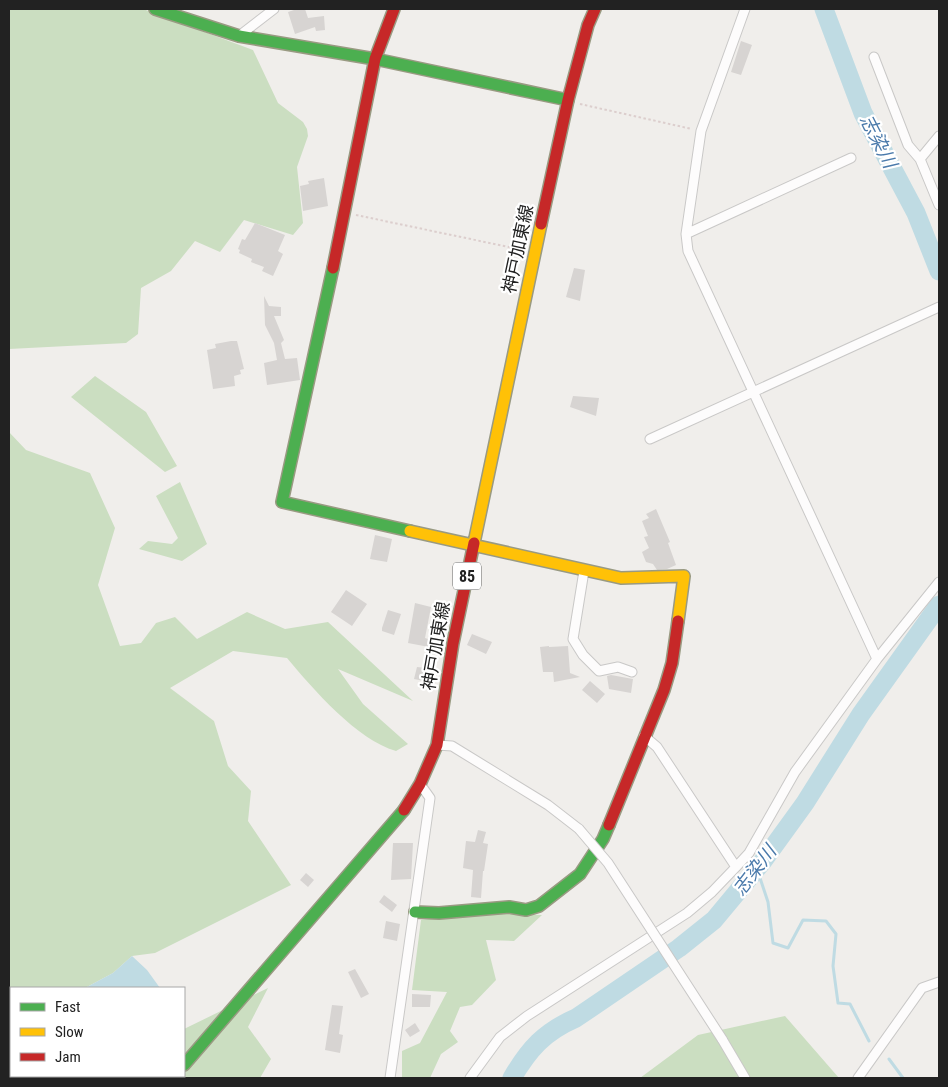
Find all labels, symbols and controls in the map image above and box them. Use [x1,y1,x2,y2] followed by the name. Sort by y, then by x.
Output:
[855,111,903,174] water label: 志染川
[498,203,537,295] street label: 神戸加東線
[453,562,481,590] road number: 85
[417,600,454,692] street label: 神戸加東線
[728,839,782,900] water label: 志染川
[10,987,185,1077] legend
[55,998,80,1016] text: Fast
[55,1023,84,1041] text: Slow
[55,1048,81,1066] text: Jam

